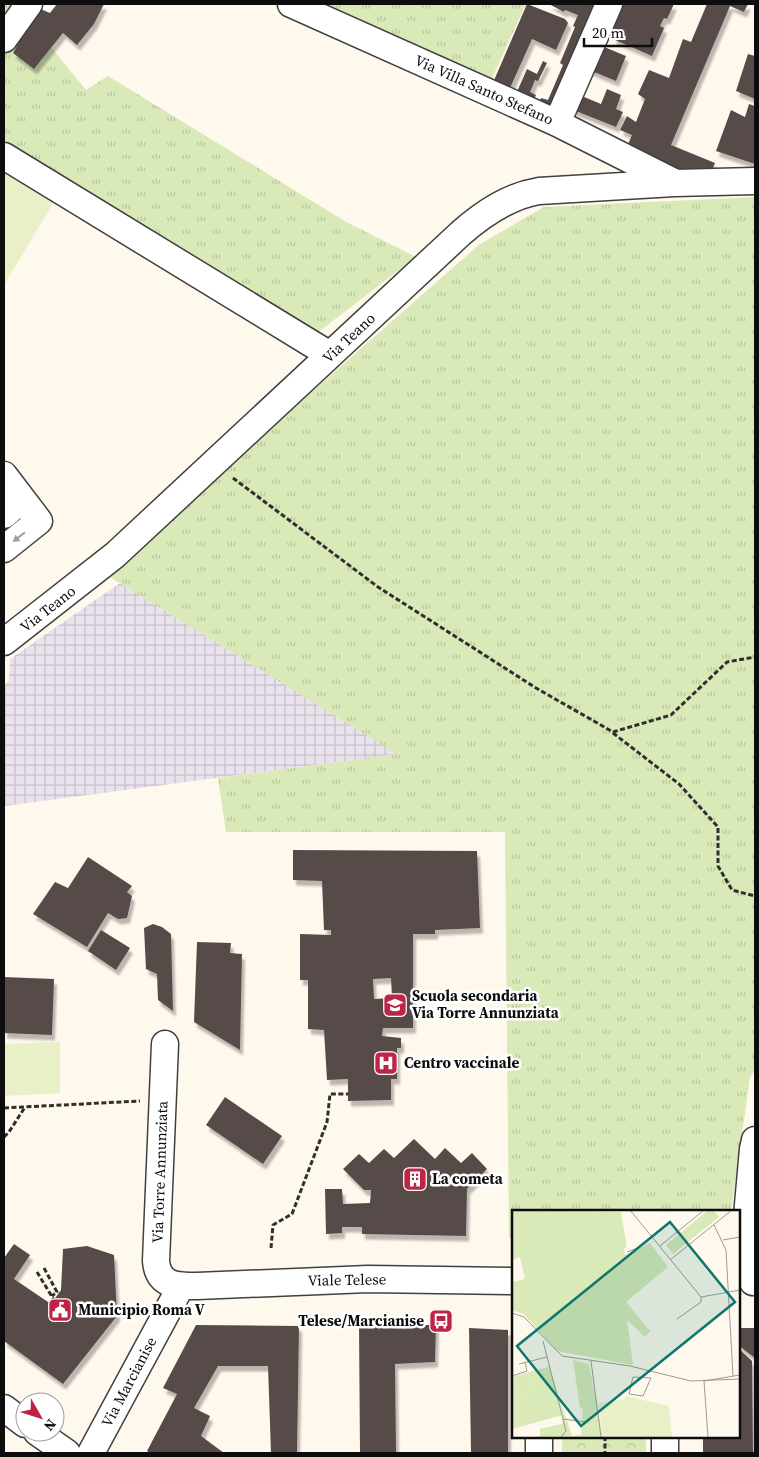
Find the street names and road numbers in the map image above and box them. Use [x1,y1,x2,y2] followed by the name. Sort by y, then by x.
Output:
[411,49,557,130] street label: Via Villa Santo Stefano
[318,308,380,368] street label: Via Teano
[15,580,80,637] street label: Via Teano
[147,1100,172,1243] street label: Via Torre Annunziata
[307,1268,387,1291] street label: Viale Telese
[96,1333,161,1431] street label: Via Marcianise

